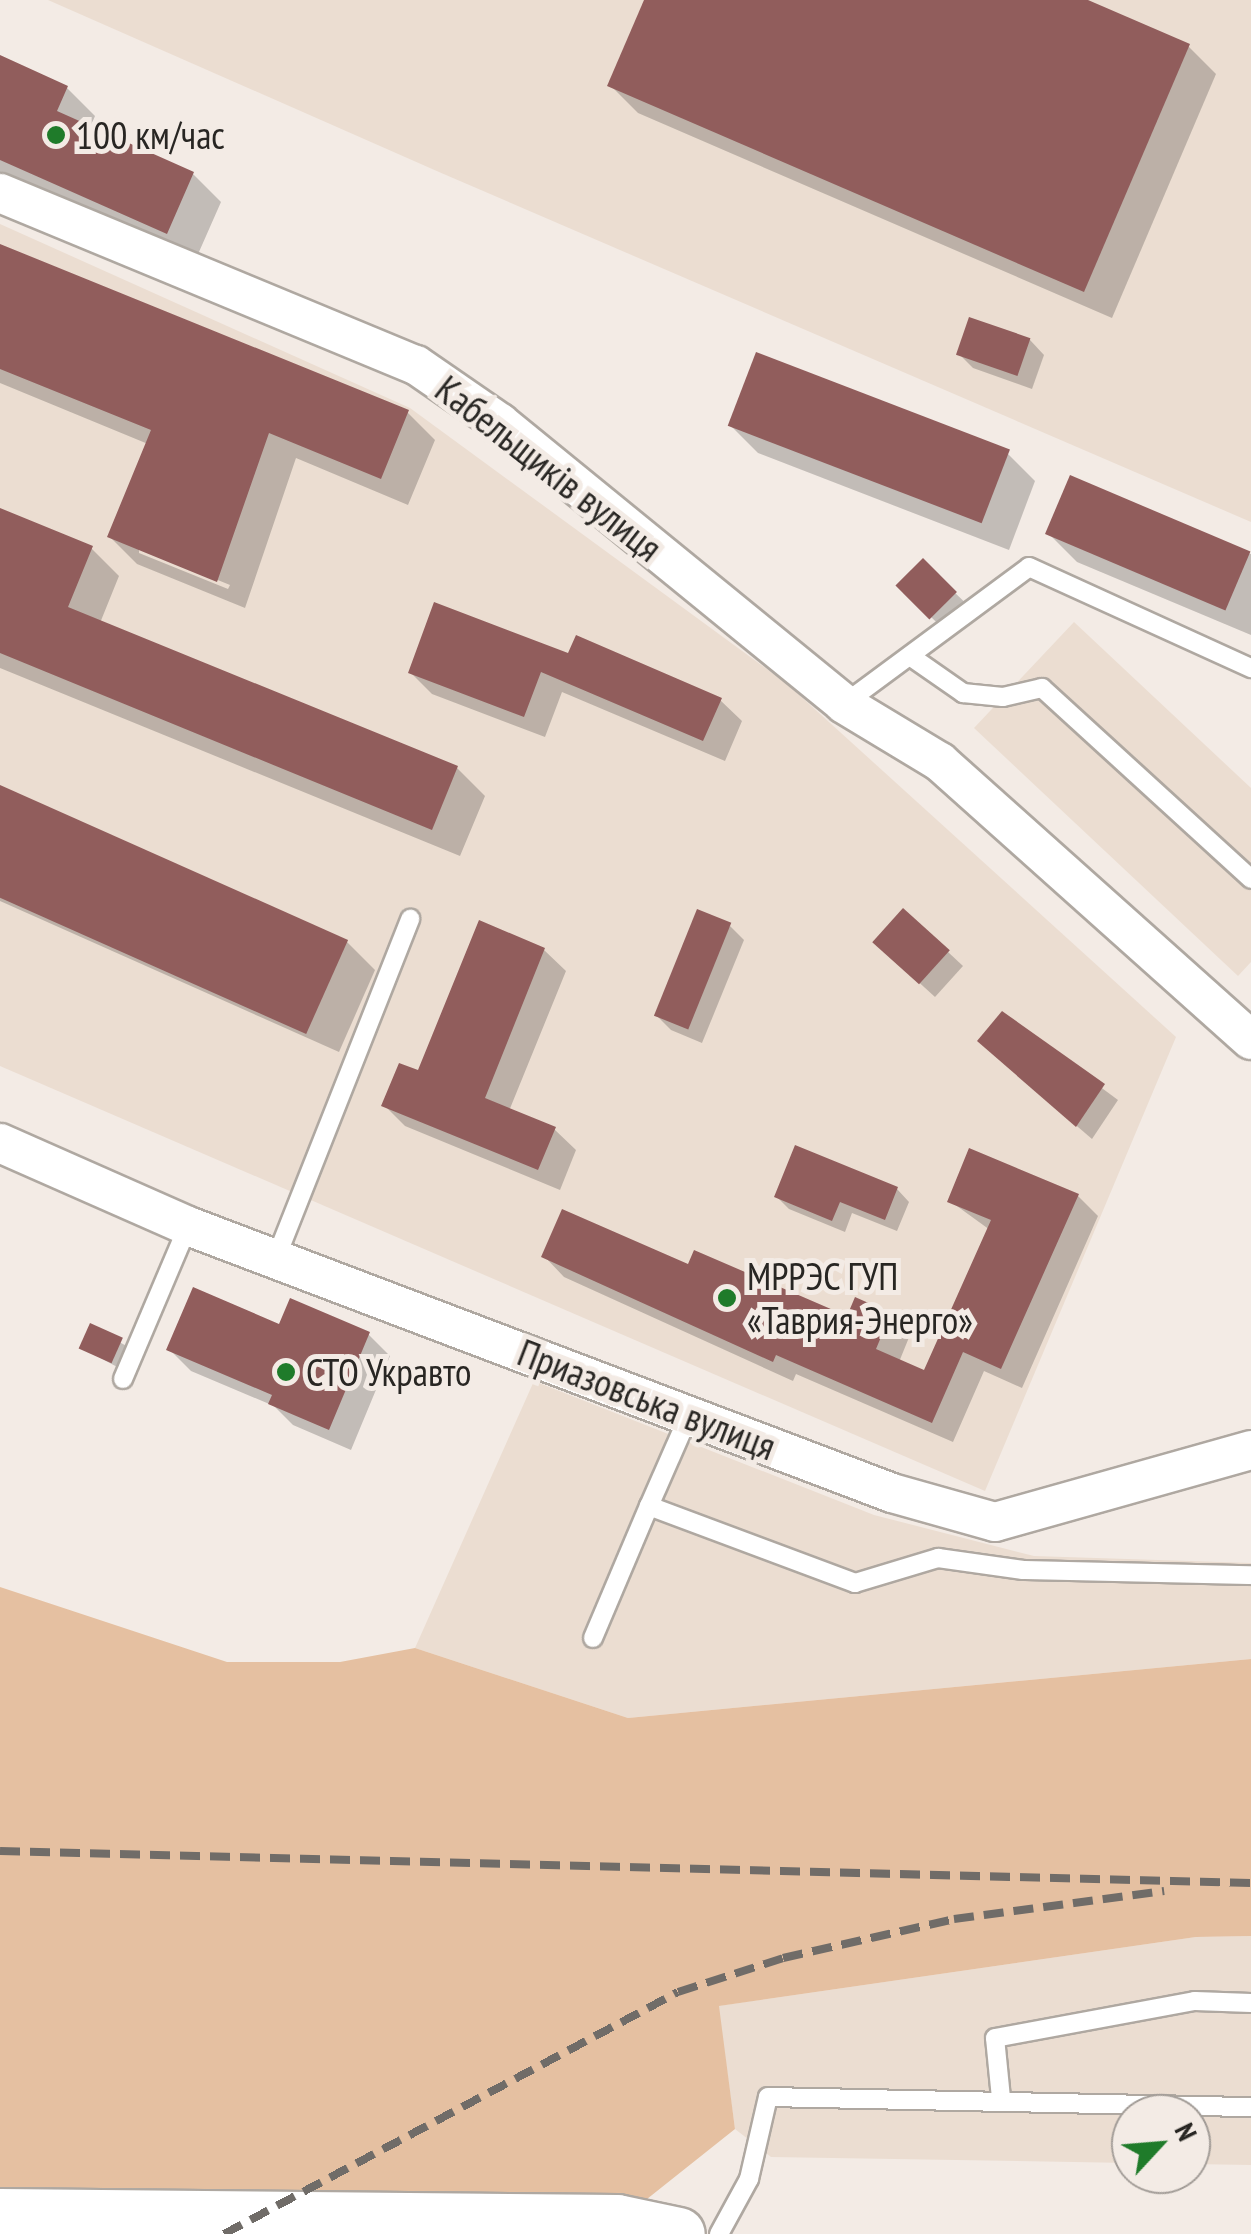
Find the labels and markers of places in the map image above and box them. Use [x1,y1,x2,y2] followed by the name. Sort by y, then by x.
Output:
[76,112,225,158] place label: 100 км/час
[45,124,67,146] marker: 100 км/час
[747,1253,973,1342] place label: МРРЭС ГУП «Таврия-Энерго»
[716,1287,738,1309] marker: МРРЭС ГУП «Таврия-Энерго»
[306,1349,472,1395] place label: СТО Укравто
[275,1361,297,1383] marker: СТО Укравто

